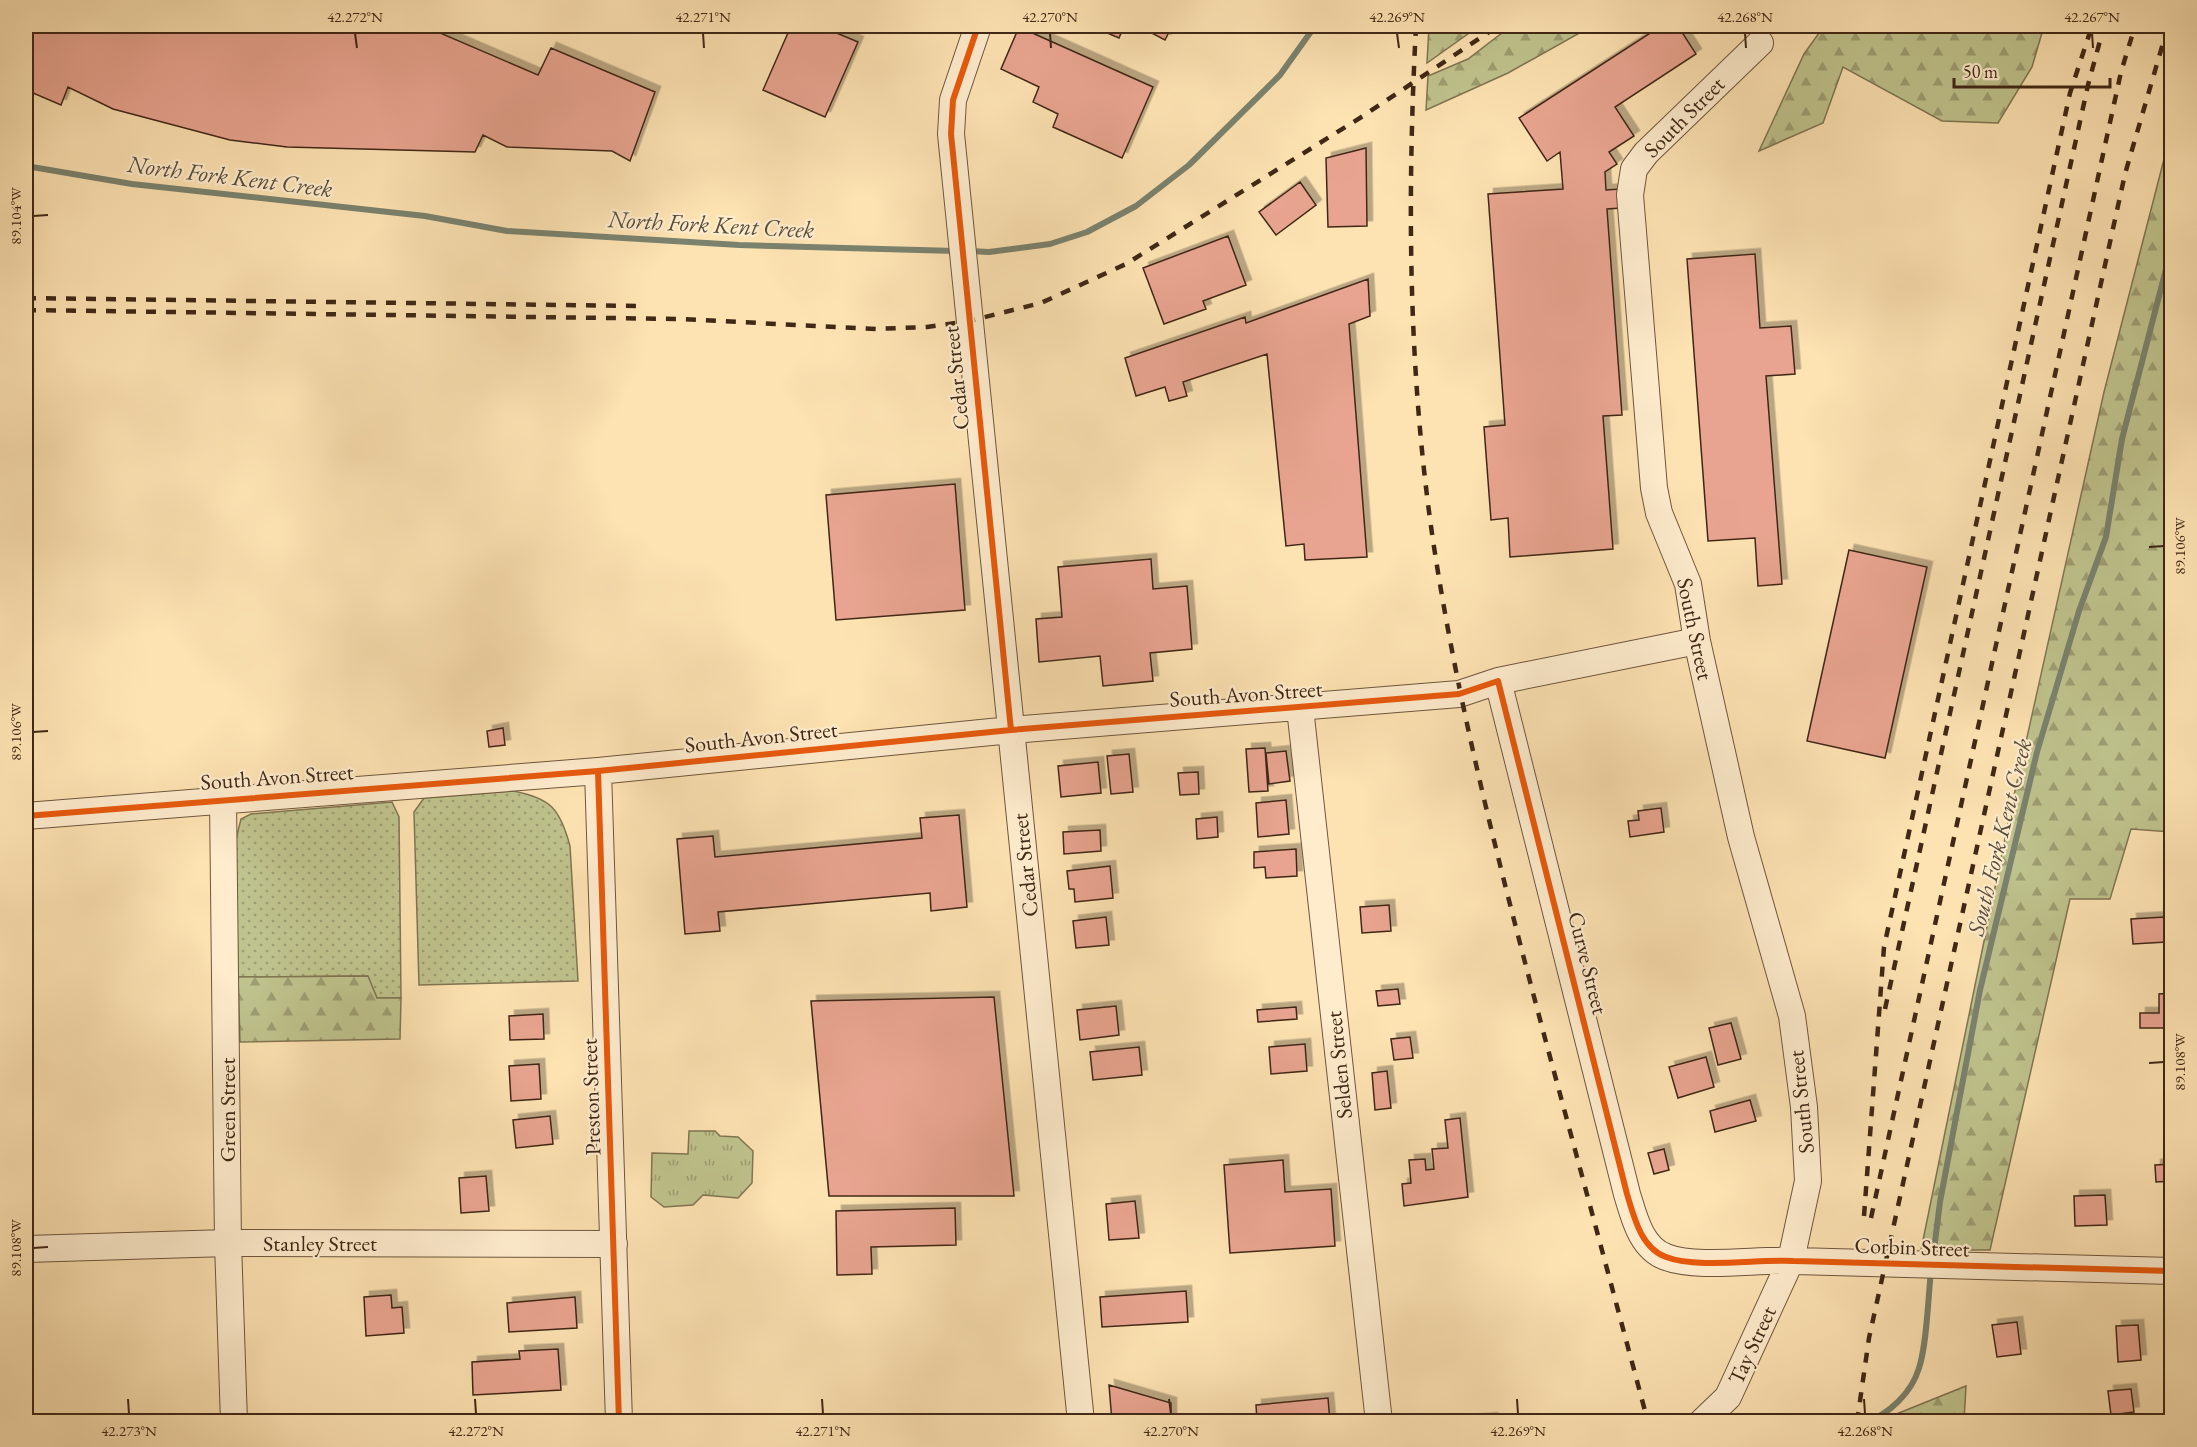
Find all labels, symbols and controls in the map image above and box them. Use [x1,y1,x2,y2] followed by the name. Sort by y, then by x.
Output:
[327,7,383,26] text: 42.272°N
[675,7,731,26] text: 42.271°N
[1022,7,1078,26] text: 42.270°N
[1369,7,1425,26] text: 42.269°N
[1717,7,1773,26] text: 42.268°N
[2064,7,2120,26] text: 42.267°N
[1954,51,2110,89] scale bar
[1963,60,1998,83] text: 50 m
[1637,70,1731,164] street label: South Street
[125,148,334,204] water label: North Fork Kent Creek
[6,187,25,245] text: 89.104°W
[606,203,815,245] water label: North Fork Kent Creek
[936,325,976,431] street label: Cedar Street
[2170,517,2189,575] text: 89.106°W
[1670,575,1720,683] street label: South Street
[1168,674,1324,714] street label: South Avon Street
[6,703,25,761] text: 89.106°W
[683,715,839,759] street label: South Avon Street
[1959,735,2039,940] water label: South Fork Kent Creek
[199,757,355,797] street label: South Avon Street
[1005,812,1045,918] street label: Cedar Street
[1561,909,1615,1018] street label: Curve Street
[1319,1010,1359,1120] street label: Selden Street
[2170,1033,2189,1091] text: 89.108°W
[574,1038,608,1156] street label: Preston Street
[1781,1049,1821,1155] street label: South Street
[213,1058,242,1162] street label: Green Street
[6,1219,25,1277] text: 89.108°W
[263,1229,377,1258] street label: Stanley Street
[1854,1231,1970,1263] street label: Corbin Street
[1721,1301,1783,1389] street label: Tay Street
[101,1421,157,1440] text: 42.273°N
[448,1421,504,1440] text: 42.272°N
[795,1421,851,1440] text: 42.271°N
[1143,1421,1199,1440] text: 42.270°N
[1490,1421,1546,1440] text: 42.269°N
[1837,1421,1893,1440] text: 42.268°N

